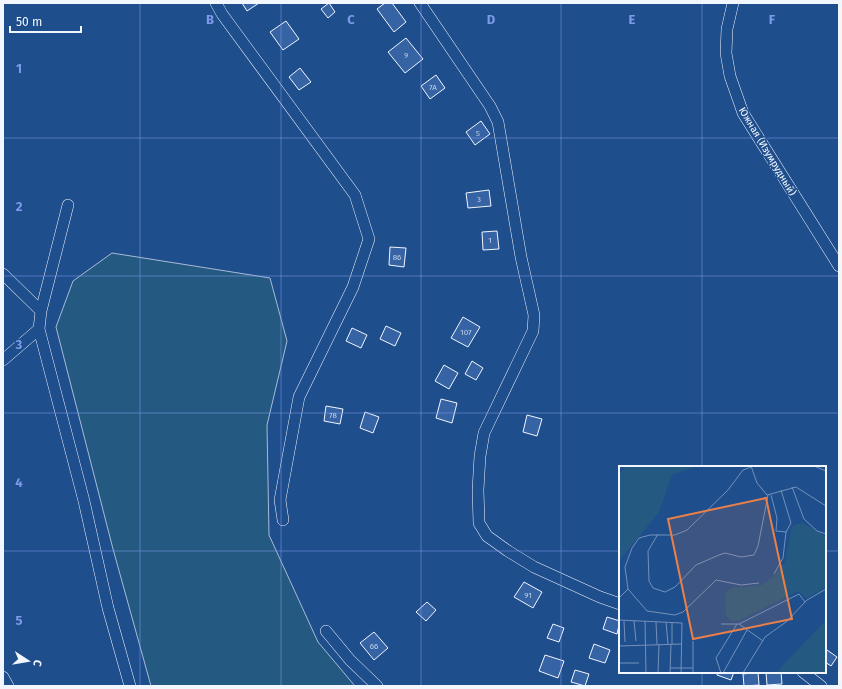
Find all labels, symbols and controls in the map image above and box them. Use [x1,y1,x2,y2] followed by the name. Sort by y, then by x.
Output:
[10,8,81,34] scale bar
[206,12,214,27] text: B
[347,12,355,27] text: C
[487,12,496,27] text: D
[629,12,636,27] text: E
[769,12,776,27] text: F
[16,15,42,29] text: 50 m
[404,51,408,60] house number: 9
[16,61,22,76] text: 1
[429,83,437,92] house number: 7А
[736,105,799,198] street label: Южная (Изумрудный)
[476,129,480,138] house number: 5
[477,195,481,204] house number: 3
[16,199,23,214] text: 2
[488,236,492,245] house number: 1
[393,253,401,262] house number: 86
[460,328,472,337] house number: 107
[15,337,23,352] text: 3
[329,411,337,420] house number: 78
[619,466,826,673] inset map
[15,475,23,490] text: 4
[524,591,532,600] house number: 91
[16,613,23,628] text: 5
[8,641,48,681] north arrow
[370,642,378,651] house number: 66
[30,659,44,668] text: С

